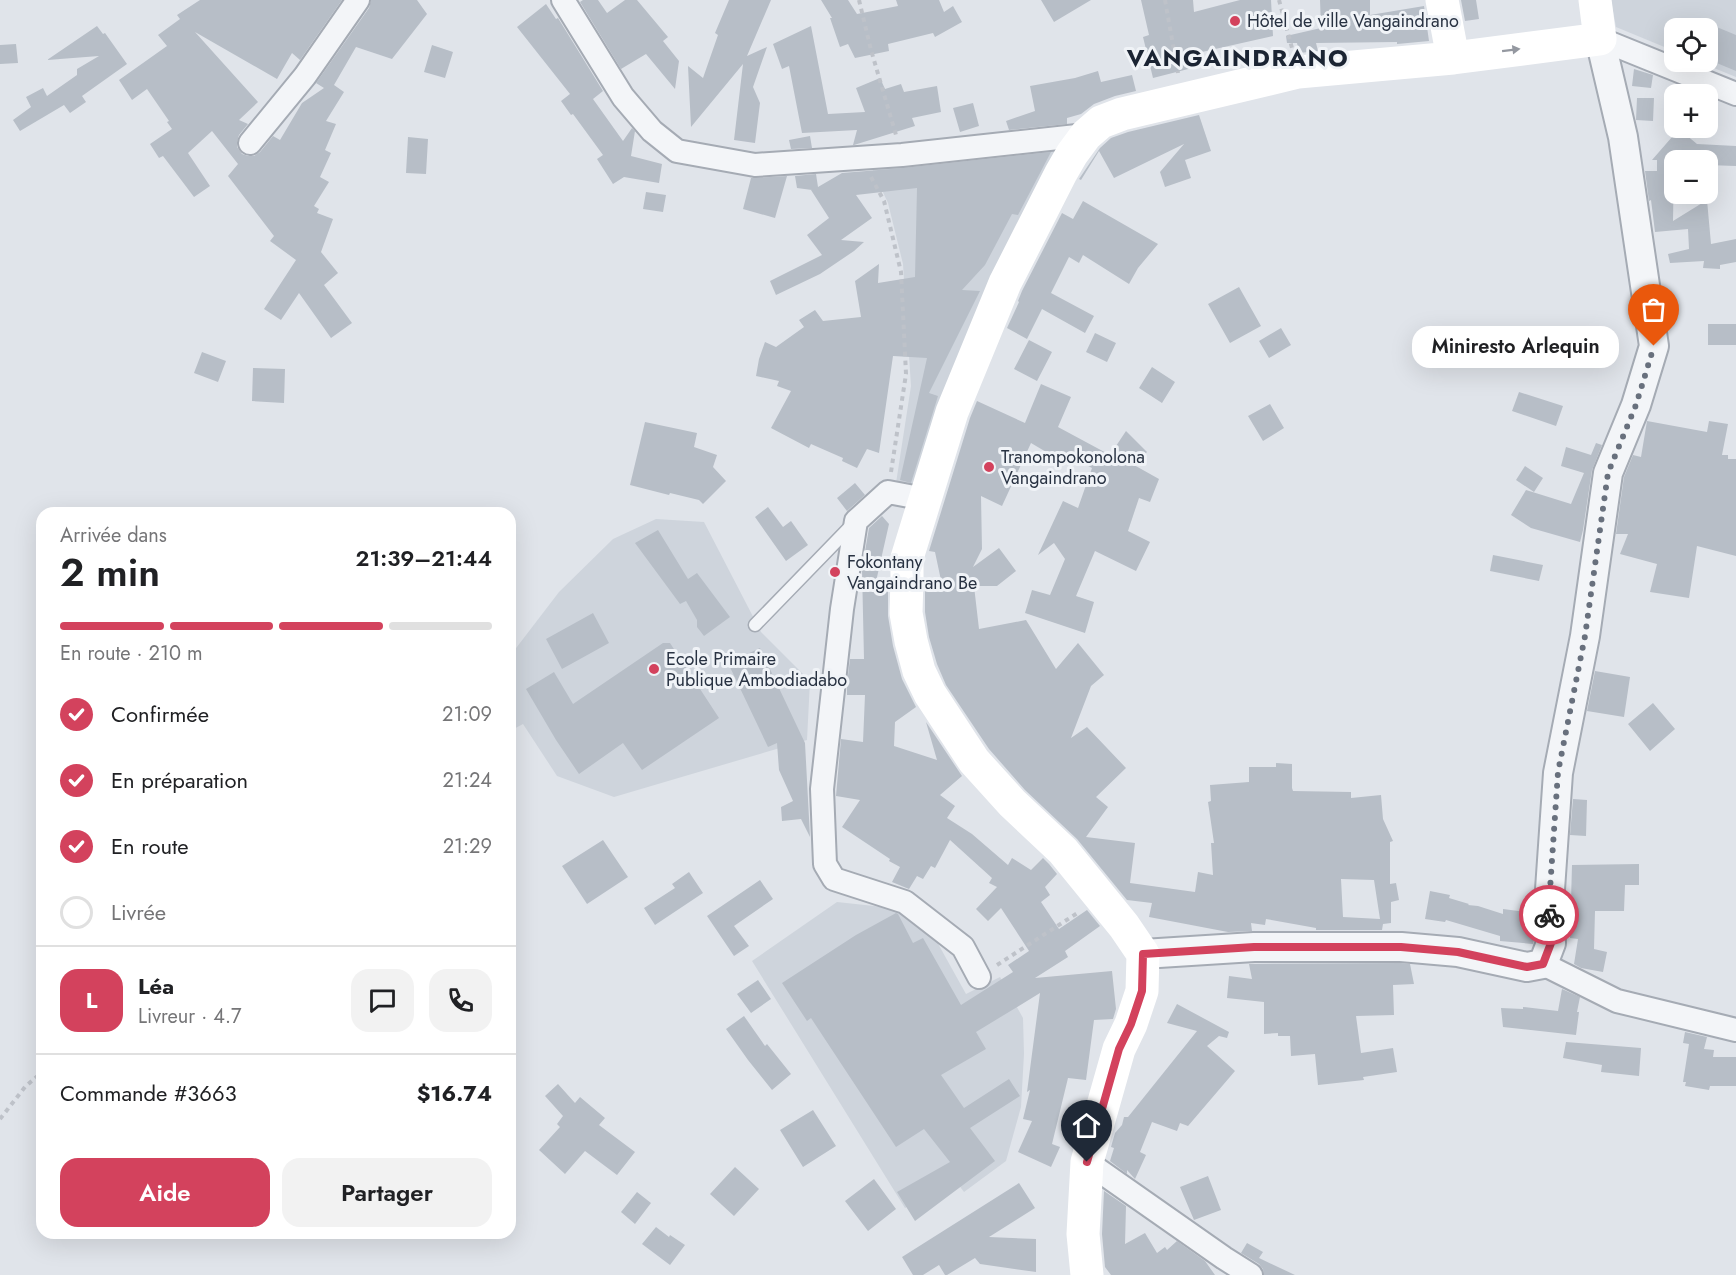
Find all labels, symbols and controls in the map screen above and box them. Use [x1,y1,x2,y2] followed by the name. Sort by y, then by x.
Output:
[1247,8,1459,34] place label: Hôtel de ville Vangaindrano
[1228,14,1242,28] marker: Hôtel de ville Vangaindrano
[1664,18,1718,204] map controls
[1664,18,1718,72] button: locate
[1126,40,1349,75] district label: VANGAINDRANO
[1502,46,1521,55] one-way arrow
[1664,84,1718,138] button: +
[1664,150,1718,204] button: −
[1628,284,1679,346] pin
[1637,293,1670,326] icon: bag
[1411,325,1618,367] callout: Miniresto Arlequin
[1431,332,1600,361] text: Miniresto Arlequin
[1001,444,1145,491] place label: Tranompokonolona Vangaindrano
[982,460,996,474] marker: Tranompokonolona Vangaindrano
[60,521,167,550] text: Arrivée dans
[356,542,492,574] text: 21:39–21:44
[60,544,160,601] text: 2 min
[847,549,977,596] place label: Fokontany Vangaindrano Be
[828,565,842,579] marker: Fokontany Vangaindrano Be
[60,639,203,668] text: En route · 210 m
[666,646,847,693] place label: Ecole Primaire Publique Ambodiadabo
[647,662,661,676] marker: Ecole Primaire Publique Ambodiadabo
[60,698,93,731] icon: check
[111,698,209,730] text: Confirmée
[442,700,492,729] text: 21:09
[60,764,93,797] icon: check
[111,764,248,796] text: En préparation
[443,766,492,795] text: 21:24
[60,830,93,863] icon: check
[111,830,189,862] text: En route
[443,832,492,861] text: 21:29
[1519,885,1579,945] courier
[111,896,166,928] text: Livrée
[1533,899,1566,932] icon: bike
[351,969,414,1032] button: chat
[429,969,492,1032] button: phone
[138,970,174,1002] text: Léa
[86,984,97,1016] text: L
[138,1002,241,1031] text: Livreur · 4.7
[60,1077,237,1109] text: Commande #3663
[417,1077,492,1109] text: $16.74
[1061,1100,1112,1162] pin
[1070,1109,1103,1142] icon: home
[60,1158,270,1227] button: Aide
[282,1158,492,1227] button: Partager

